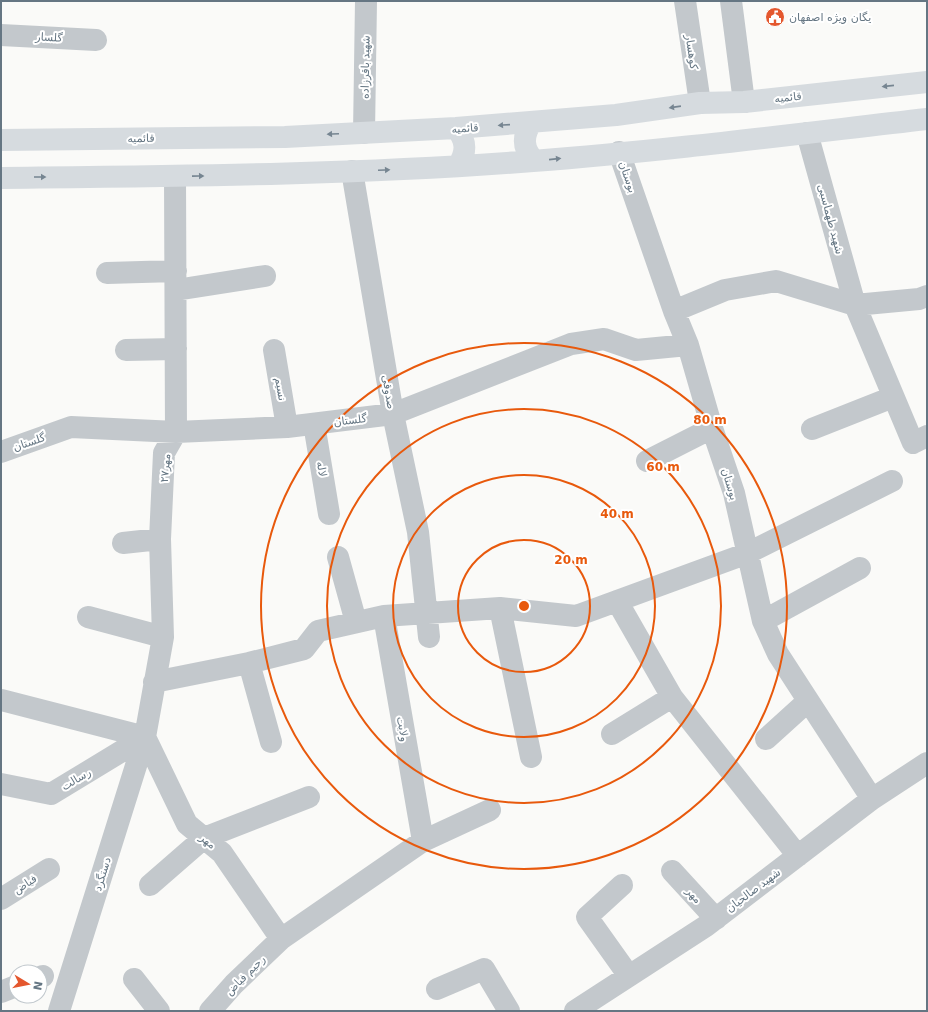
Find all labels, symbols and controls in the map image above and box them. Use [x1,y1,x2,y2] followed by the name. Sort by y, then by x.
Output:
[764,6,786,28] public building icon: یگان ویژه اصفهان
[789,11,871,24] place label: یگان ویژه اصفهان
[34,30,64,45] street label: گلسار
[682,33,700,71] street label: کوهسار
[358,35,373,99] street label: شهید باقرزاده
[882,83,894,89] one-way arrow
[774,90,802,105] street label: قائمیه
[669,104,681,110] one-way arrow
[451,121,479,136] street label: قائمیه
[498,121,510,128] one-way arrow
[327,131,339,138] one-way arrow
[127,132,155,145] street label: قائمیه
[549,155,562,162] one-way arrow
[616,160,639,195] street label: بوستان
[378,166,390,173] one-way arrow
[192,173,205,179] one-way arrow
[34,174,47,180] one-way arrow
[815,183,846,256] street label: شهید طهماسبی
[379,374,398,410] street label: صدوقی
[272,376,289,402] street label: نسیم
[333,412,368,429] street label: گلستان
[693,413,727,427] text: 80 m
[11,431,48,454] street label: گلستان
[158,453,173,483] street label: مهر۲۷
[314,460,329,478] street label: لاله
[646,460,680,474] text: 60 m
[719,467,741,502] street label: بوستان
[600,507,634,521] text: 40 m
[554,553,588,567] text: 20 m
[517,599,531,613] centre of rings
[394,715,411,743] street label: ولایت
[59,766,93,793] street label: رسالت
[196,830,218,852] street label: مهر
[91,856,114,893] street label: دستگرد
[724,866,783,915] street label: شهید صالحیان
[11,872,39,897] street label: فیاض
[682,884,704,906] street label: مهر
[223,953,268,998] street label: رحیم فیاض
[8,964,48,1004] north arrow
[30,980,45,991] text: N

